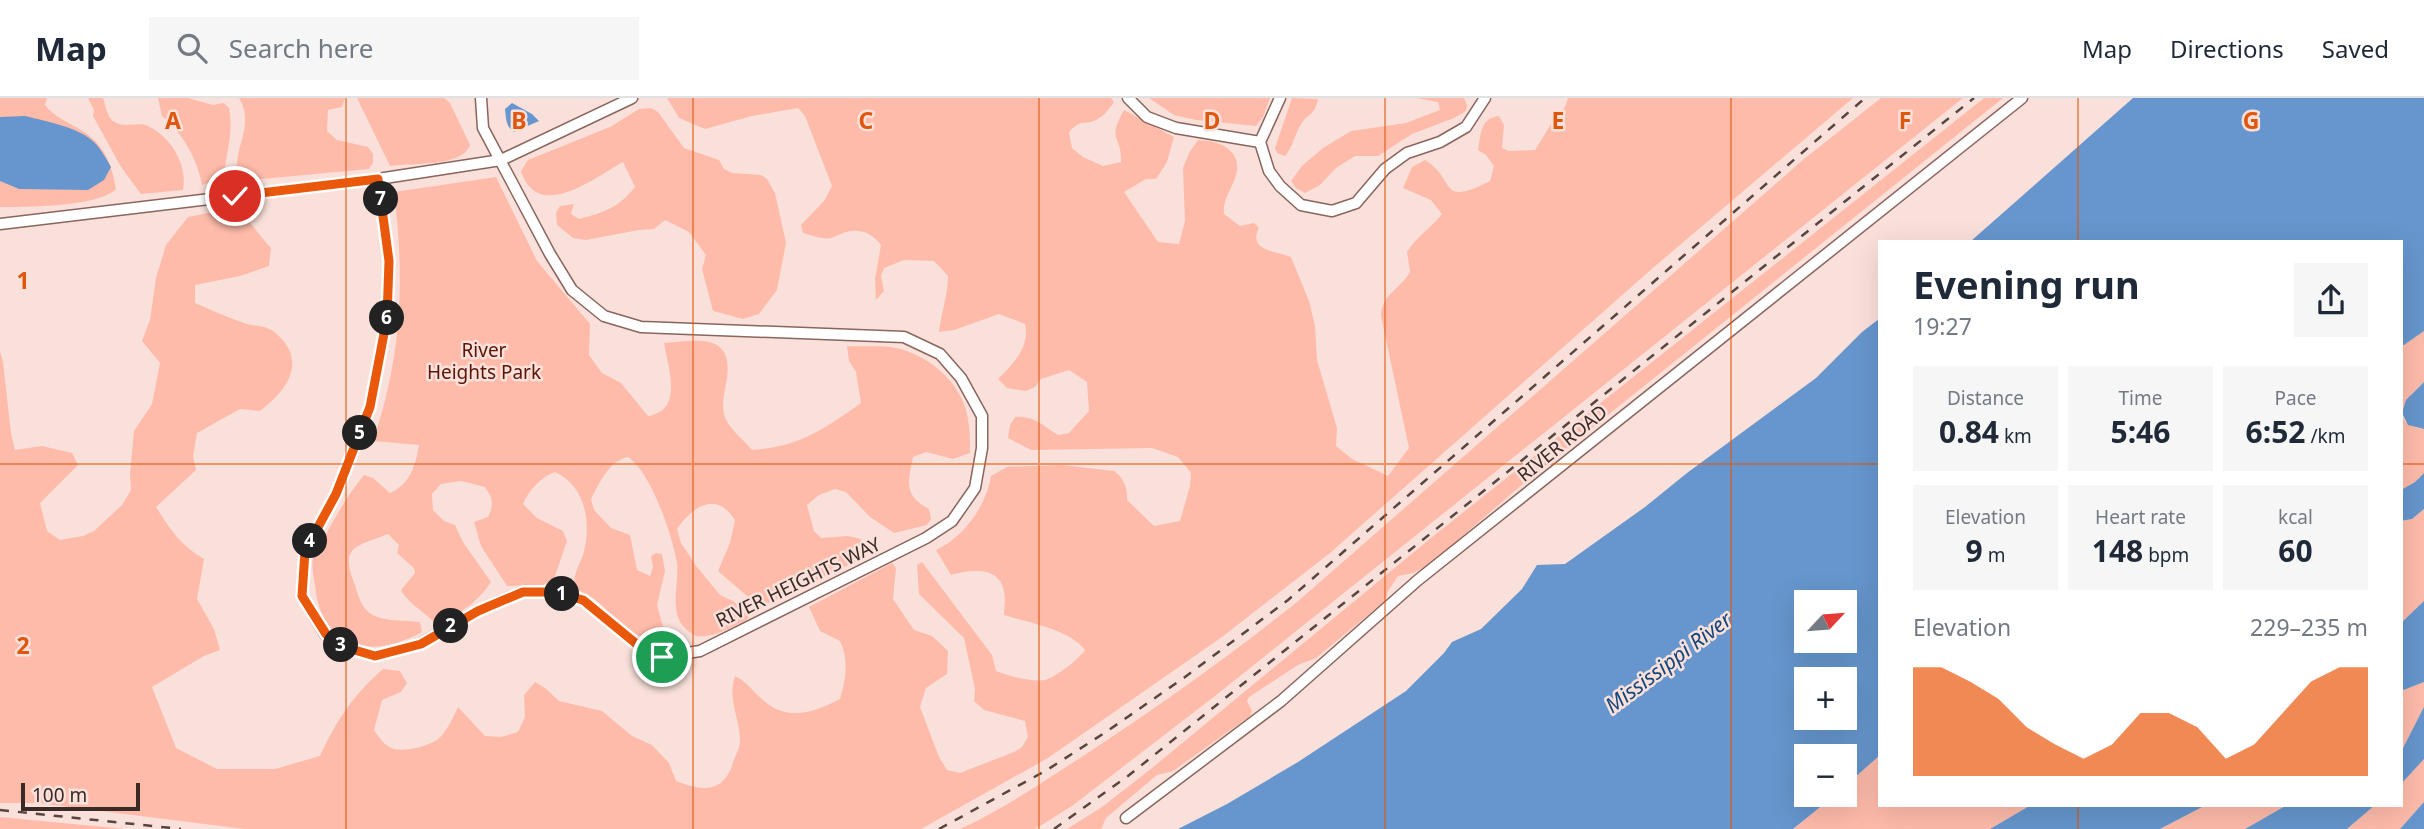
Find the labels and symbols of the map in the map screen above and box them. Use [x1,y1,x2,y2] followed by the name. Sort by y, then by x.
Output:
[165,104,181,136] text: A
[511,104,527,136] text: B
[859,104,874,136] text: C
[1204,104,1220,136] text: D
[1552,104,1564,136] text: E
[1899,104,1911,136] text: F
[2243,104,2259,136] text: G
[205,166,265,226] pin
[364,182,398,217] pin: 7
[16,264,30,296] text: 1
[370,300,404,336] pin: 6
[427,337,541,385] park label: River Heights Park
[1511,399,1613,487] street label: RIVER ROAD
[342,416,378,450] pin: 5
[292,524,328,558] pin: 4
[711,531,885,633] street label: RIVER HEIGHTS WAY
[544,576,580,612] pin: 1
[1794,590,1857,653] north arrow
[1599,604,1738,719] water label: Mississippi River
[434,608,468,644] pin: 2
[632,627,692,687] pin
[324,628,358,662] pin: 3
[16,629,30,661] text: 2
[21,780,140,812] scale bar

